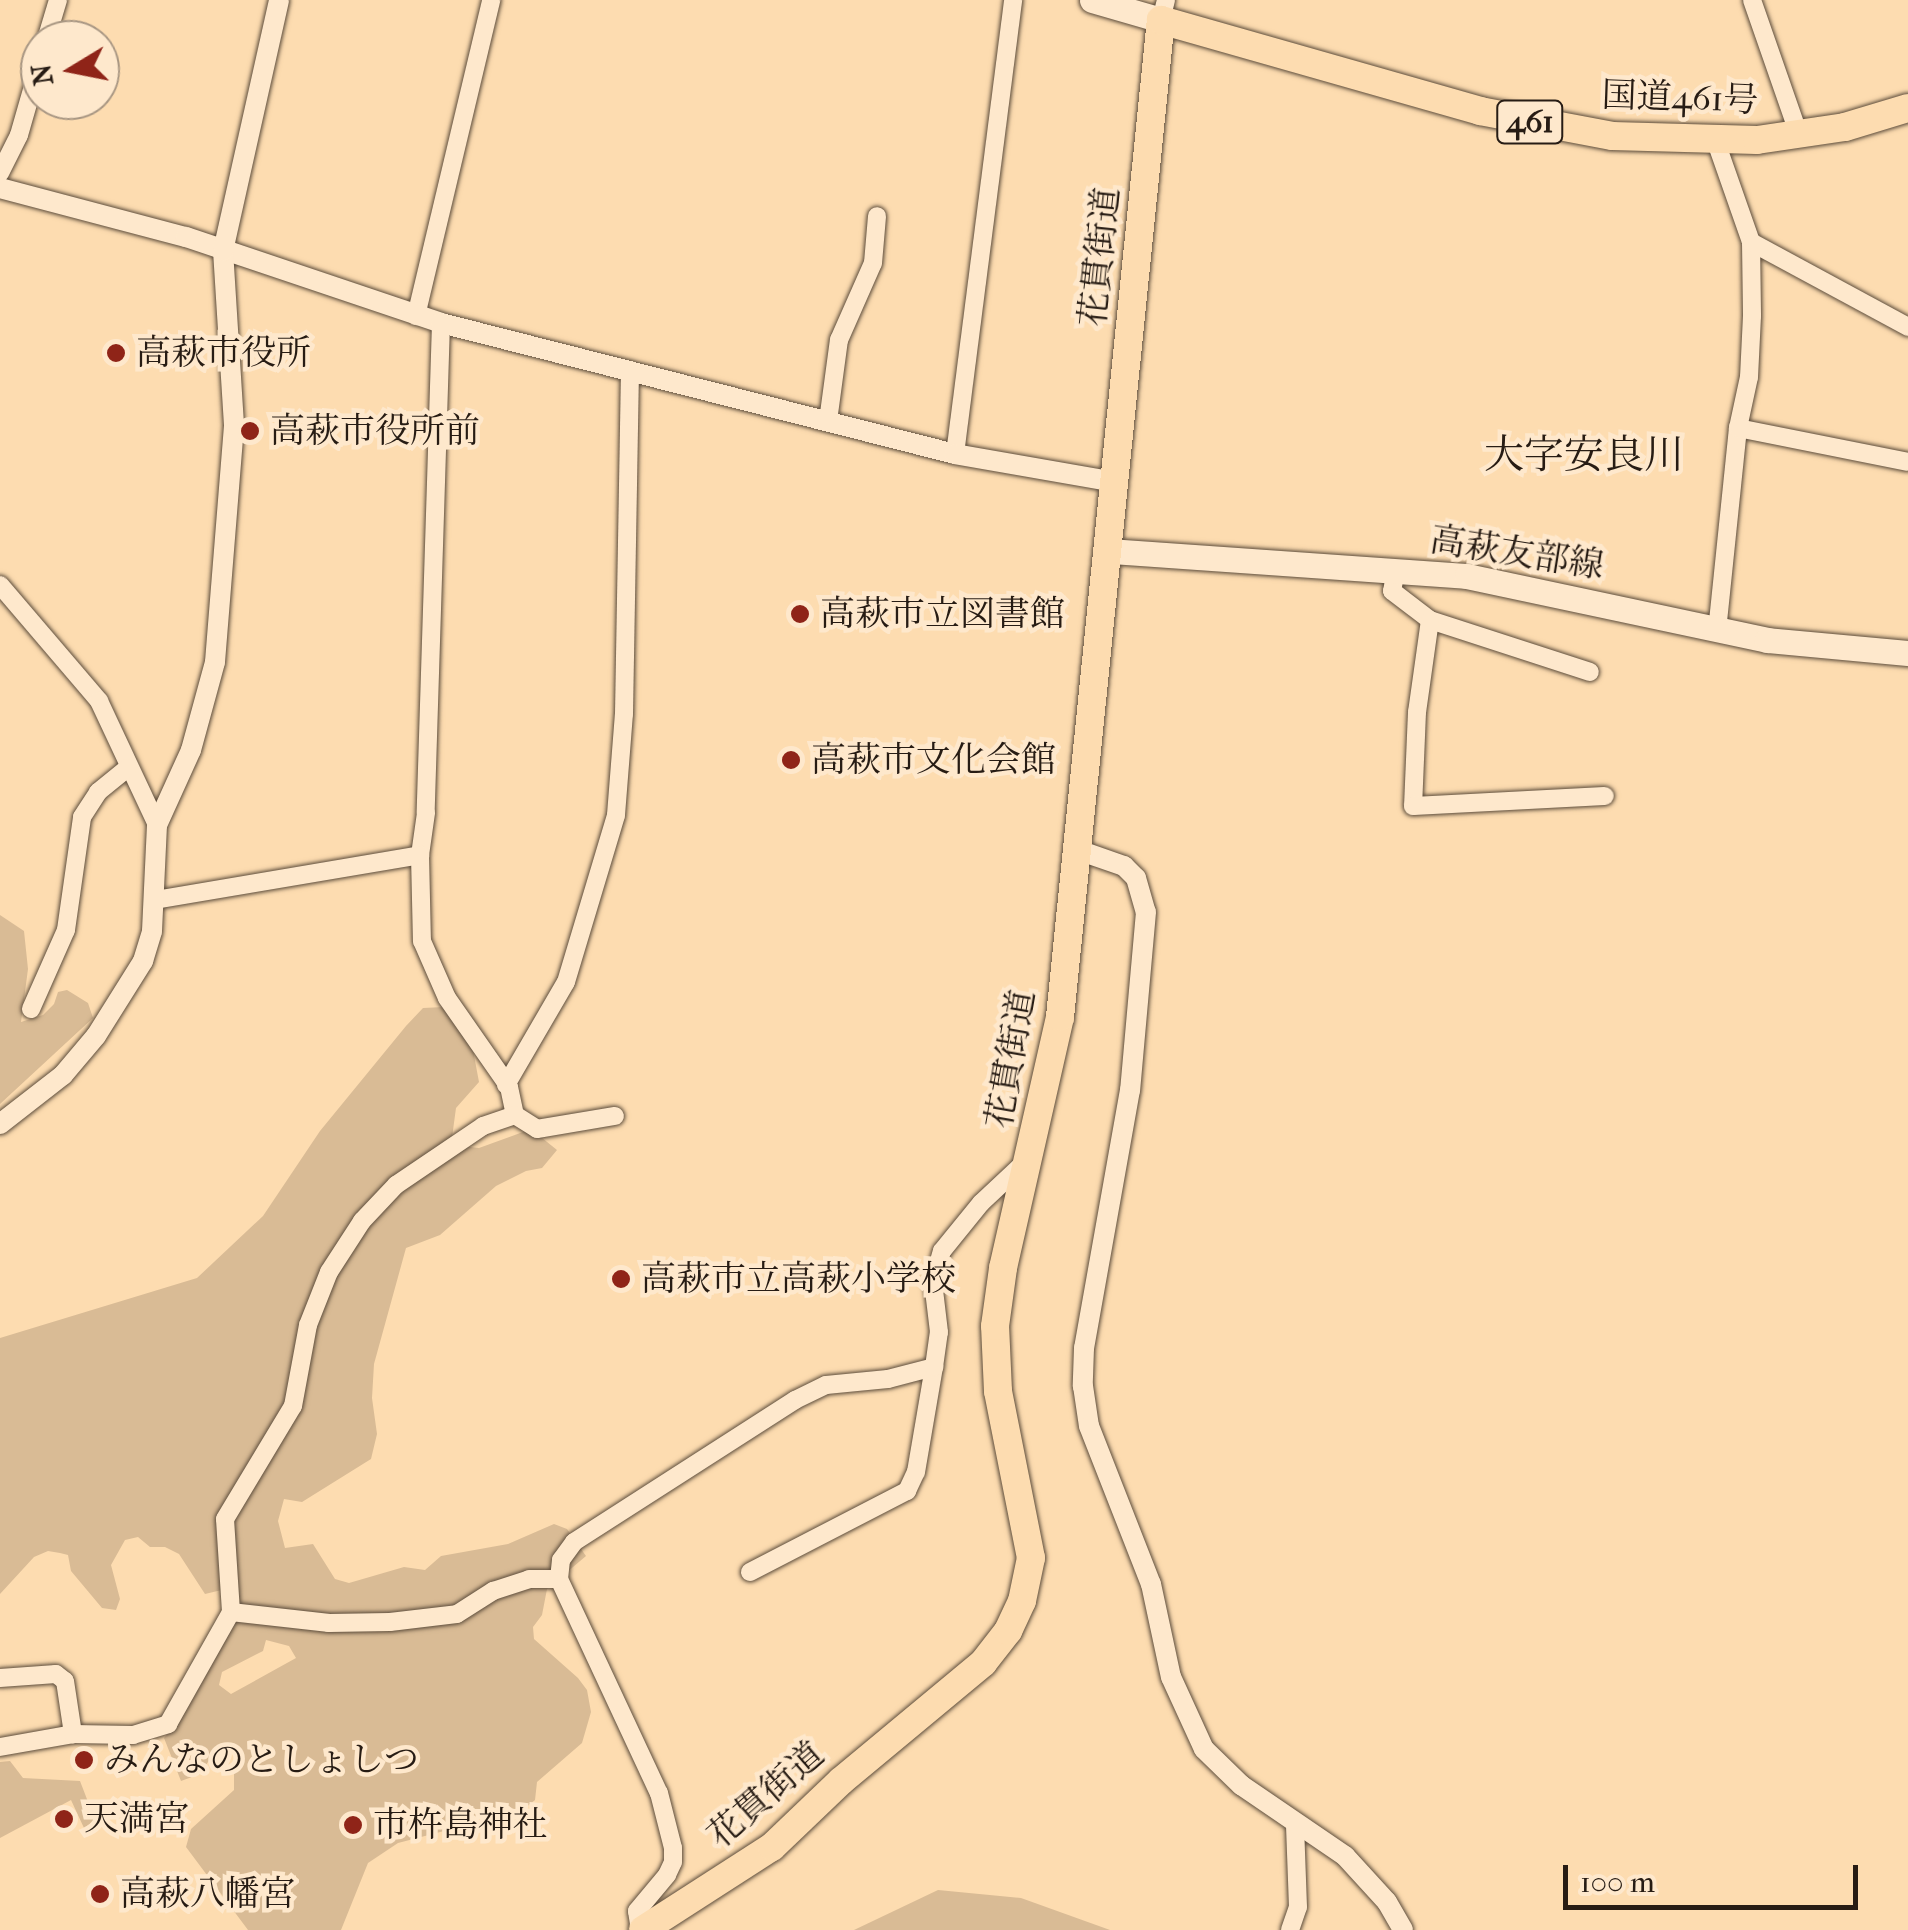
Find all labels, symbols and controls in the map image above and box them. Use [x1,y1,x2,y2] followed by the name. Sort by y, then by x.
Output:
[20,20,120,120] north arrow
[24,62,60,88] text: N
[1601,74,1759,122] street label: 国道461号
[1495,95,1565,149] road number: 461
[1072,185,1128,329] street label: 花貫街道
[136,332,311,374] place label: 高萩市役所
[105,342,127,364] marker: 高萩市役所
[270,410,480,452] place label: 高萩市役所前
[239,420,261,442] marker: 高萩市役所前
[1484,431,1684,479] district label: 大字安良川
[1427,519,1607,587] street label: 高萩友部線
[820,593,1065,635] place label: 高萩市立図書館
[789,603,811,625] marker: 高萩市立図書館
[811,739,1056,781] place label: 高萩市文化会館
[780,749,802,771] marker: 高萩市文化会館
[978,986,1044,1132] street label: 花貫街道
[641,1258,956,1300] place label: 高萩市立高萩小学校
[610,1268,632,1290] marker: 高萩市立高萩小学校
[699,1733,833,1857] street label: 花貫街道
[104,1739,419,1781] place label: みんなのとしょしつ
[73,1749,95,1771] marker: みんなのとしょしつ
[84,1798,189,1840] place label: 天満宮
[373,1804,548,1846] place label: 市杵島神社
[53,1808,75,1830] marker: 天満宮
[342,1814,364,1836] marker: 市杵島神社
[1568,1845,1863,1907] scale bar
[1580,1865,1655,1900] text: 100 m
[120,1873,295,1915] place label: 高萩八幡宮
[89,1883,111,1905] marker: 高萩八幡宮

